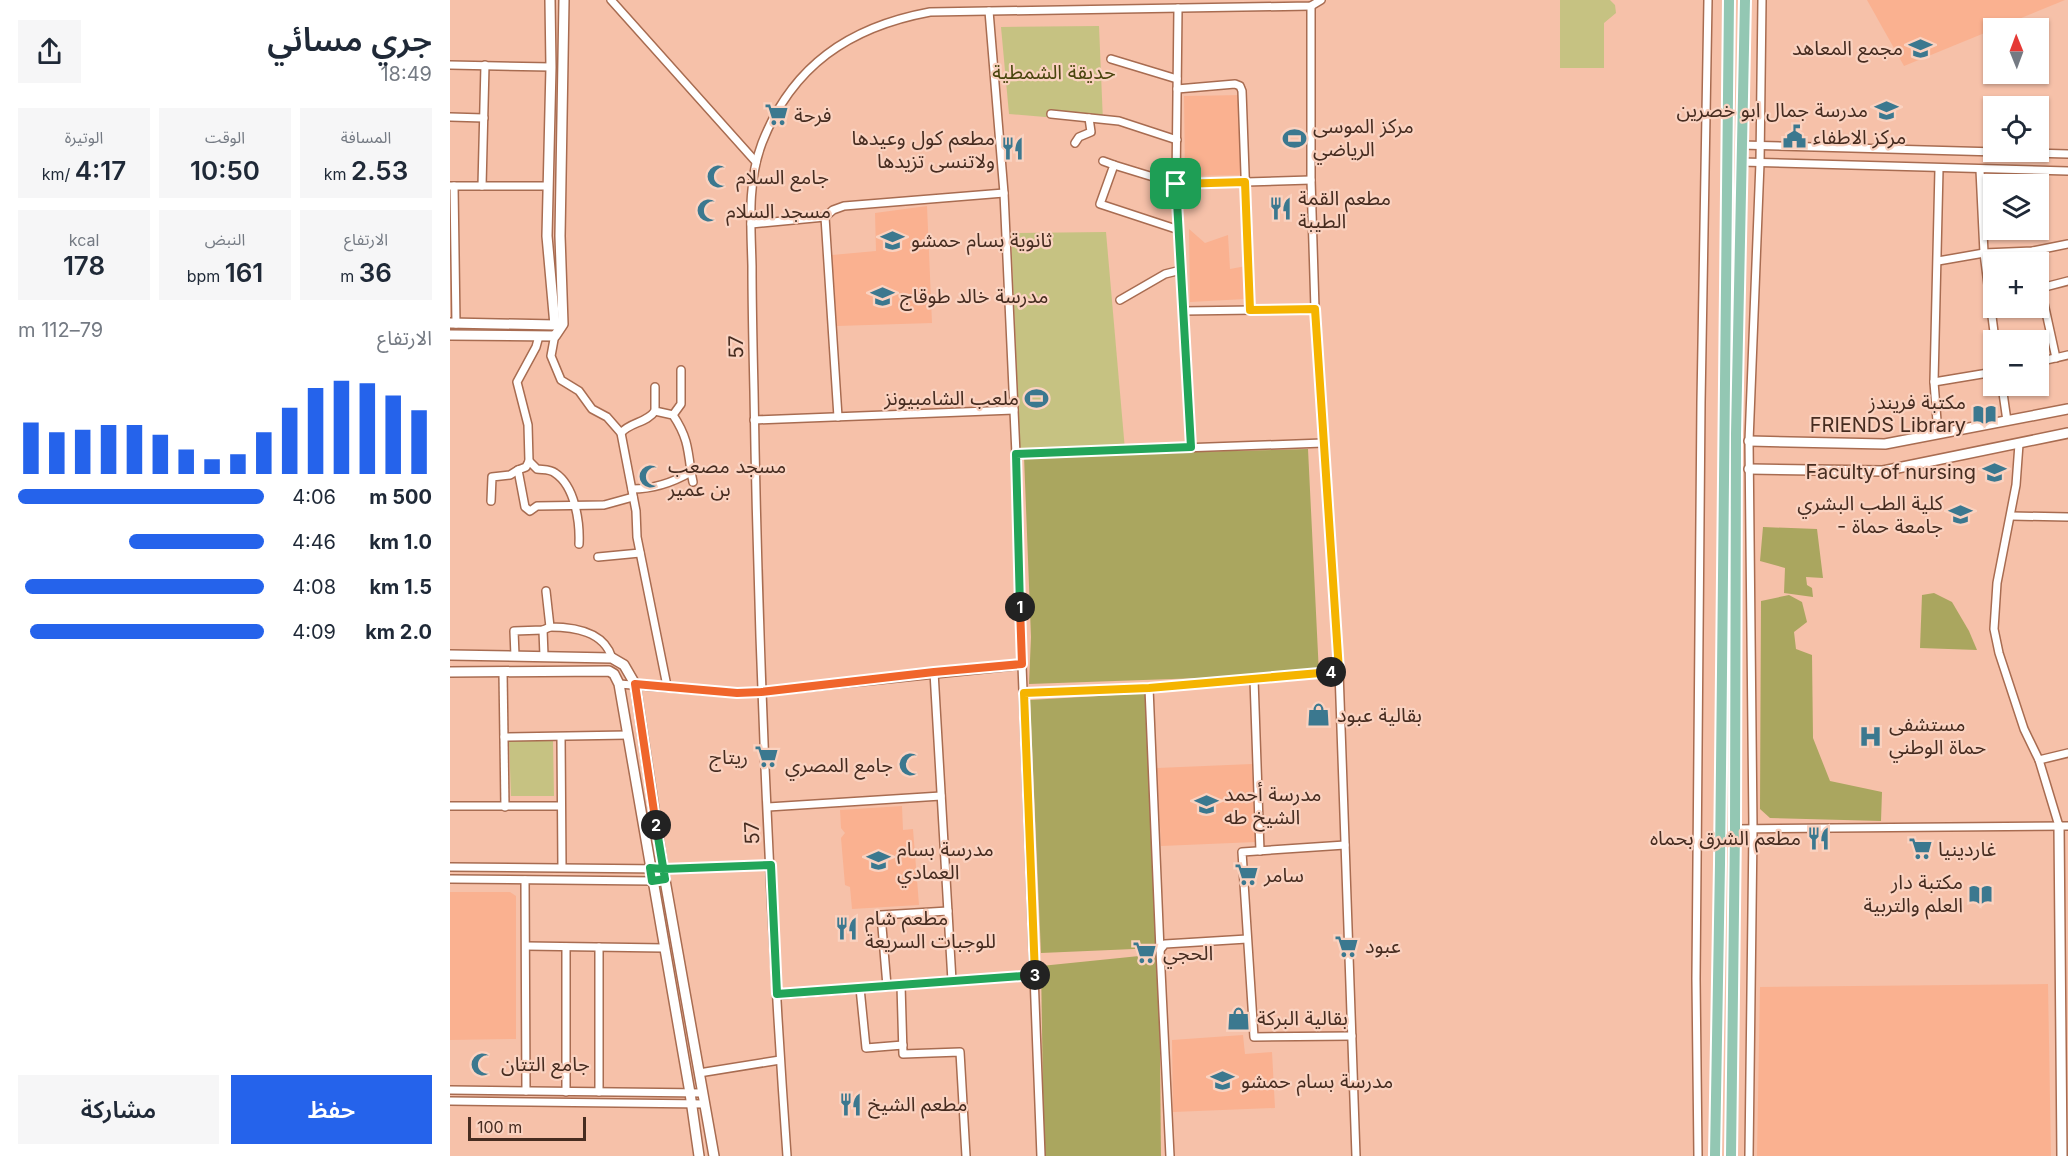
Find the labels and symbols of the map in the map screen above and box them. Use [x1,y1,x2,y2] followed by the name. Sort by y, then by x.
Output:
[1983,18,2049,84] north arrow
[1908,35,1934,61] school or university icon: مجمع المعاهد
[1792,36,1903,63] place label: مجمع المعاهد
[992,60,1116,84] park label: حديقة الشمطية
[1873,97,1899,123] school or university icon: مدرسة جمال ابو خصرين
[1677,98,1868,122] place label: مدرسة جمال ابو خصرين
[763,102,789,128] supermarket icon: فرحة
[794,103,832,127] place label: فرحة
[1313,114,1414,165] place label: مركز الموسى الرياضي
[1782,124,1808,150] public building icon: مركز الاطفاء
[1282,125,1308,151] sports icon: مركز الموسى الرياضي
[1813,125,1906,149] place label: مركز الاطفاء
[851,126,995,173] place label: مطعم كول وعيدها ولاتنسى تزيدها
[1000,136,1026,162] restaurant icon: مطعم كول وعيدها ولاتنسى تزيدها
[1150,158,1201,209] pin
[705,164,731,190] mosque icon: جامع السلام
[736,165,829,192] place label: جامع السلام
[1298,186,1391,233] place label: مطعم القمة الطيبة
[1267,196,1293,222] restaurant icon: مطعم القمة الطيبة
[695,198,721,224] mosque icon: مسجد السلام
[726,199,831,226] place label: مسجد السلام
[880,227,906,253] school or university icon: ثانوية بسام حمشو
[911,228,1052,255] place label: ثانوية بسام حمشو
[869,283,895,309] school or university icon: مدرسة خالد طوقاج
[900,284,1049,311] place label: مدرسة خالد طوقاج
[724,335,748,359] street label: 57
[1024,385,1050,411] sports icon: ملعب الشامبيونز
[883,386,1019,410] place label: ملعب الشامبيونز
[1810,390,1966,437] place label: مكتبة فريندز FRIENDS Library
[1971,401,1997,427] library icon: مكتبة فريندز FRIENDS Library
[667,454,786,501] place label: مسجد مصعب بن عمير
[1981,459,2007,485] school or university icon: Faculty of nursing
[1806,460,1976,484] place label: Faculty of nursing
[637,464,663,490] mosque icon: مسجد مصعب بن عمير
[1797,491,1944,538] place label: كلية الطب البشري - جامعة حماة
[1948,502,1974,528] school or university icon: كلية الطب البشري - جامعة حماة
[1005,592,1035,622] pin: 1
[1316,657,1346,687] pin: 4
[1306,702,1332,728] shop icon: بقالية عبود
[1337,703,1422,727] place label: بقالية عبود
[1889,712,1986,763] place label: مستشفى حماة الوطني
[1858,723,1884,749] hospital icon: مستشفى حماة الوطني
[753,744,779,770] supermarket icon: ريتاج
[709,745,748,772] place label: ريتاج
[898,752,924,778] mosque icon: جامع المصري
[785,753,893,781] place label: جامع المصري
[1224,782,1322,832] place label: مدرسة أحمد الشيخ طه
[1193,792,1219,818] school or university icon: مدرسة أحمد الشيخ طه
[641,810,671,840] pin: 2
[739,821,765,845] street label: 57
[1806,825,1832,851] restaurant icon: مطعم الشرق بحماه
[1650,826,1801,853] place label: مطعم الشرق بحماه
[1907,836,1933,862] supermarket icon: غاردينيا
[897,837,994,888] place label: مدرسة بسام العمادي
[1938,837,1996,861] place label: غاردينيا
[866,847,892,873] school or university icon: مدرسة بسام العمادي
[1233,862,1259,888] supermarket icon: سامر
[1263,863,1304,887] place label: سامر
[1864,870,1963,920] place label: مكتبة دار العلم والتربية
[1968,881,1994,907] library icon: مكتبة دار العلم والتربية
[865,906,996,953] place label: مطعم شام للوجبات السريعة
[834,916,860,942] restaurant icon: مطعم شام للوجبات السريعة
[1334,933,1360,959] supermarket icon: عبود
[1365,934,1401,958] place label: عبود
[1132,940,1158,966] supermarket icon: الحجي
[1163,941,1213,969] place label: الحجي
[1020,960,1050,990] pin: 3
[1226,1005,1252,1031] shop icon: بقالية البركة
[1257,1006,1348,1030] place label: بقالية البركة
[470,1051,496,1077] mosque icon: جامع التتان
[501,1052,590,1079] place label: جامع التتان
[1210,1068,1236,1094] school or university icon: مدرسة بسام حمشو
[1241,1069,1393,1096] place label: مدرسة بسام حمشو
[837,1091,863,1117] restaurant icon: مطعم الشيخ
[868,1092,967,1119] place label: مطعم الشيخ
[468,1114,586,1142] scale bar

